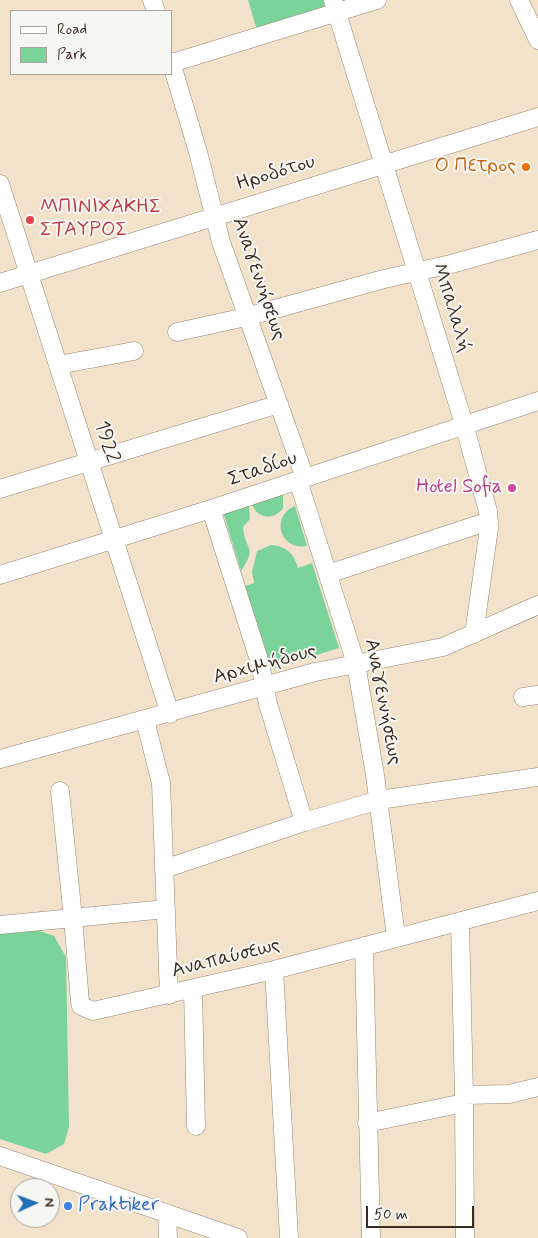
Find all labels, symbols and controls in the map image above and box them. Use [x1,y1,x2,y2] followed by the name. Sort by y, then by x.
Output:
[10,10,172,75] legend
[57,20,87,40] text: Road
[57,45,87,65] text: Park
[234,151,318,197] street label: Ηροδότου
[434,155,516,179] place label: Ο Πετρος
[520,161,532,173] marker: Ο Πετρος
[40,196,161,243] place label: ΜΠΙΝΙΧΑΚΗΣ ΣΤΑΥΡΟΣ
[24,214,36,226] marker: ΜΠΙΝΙΧΑΚΗΣ ΣΤΑΥΡΟΣ
[226,214,290,344] street label: Αναγεννήσεως
[426,261,476,355] street label: Μπαλαλή
[88,418,124,466] street label: 1922
[226,447,300,493] street label: Σταδίου
[416,476,502,500] place label: Hotel Sofia
[506,482,518,494] marker: Hotel Sofia
[358,637,406,767] street label: Αναγεννήσεως
[211,640,319,690] street label: Αρχιμήδους
[169,934,283,984] street label: Αναπαύσεως
[10,1178,60,1228] north arrow
[78,1194,159,1218] place label: Praktiker
[368,1196,476,1228] scale bar
[40,1198,58,1207] text: N
[62,1200,74,1212] marker: Praktiker
[374,1205,408,1225] text: 50 m

